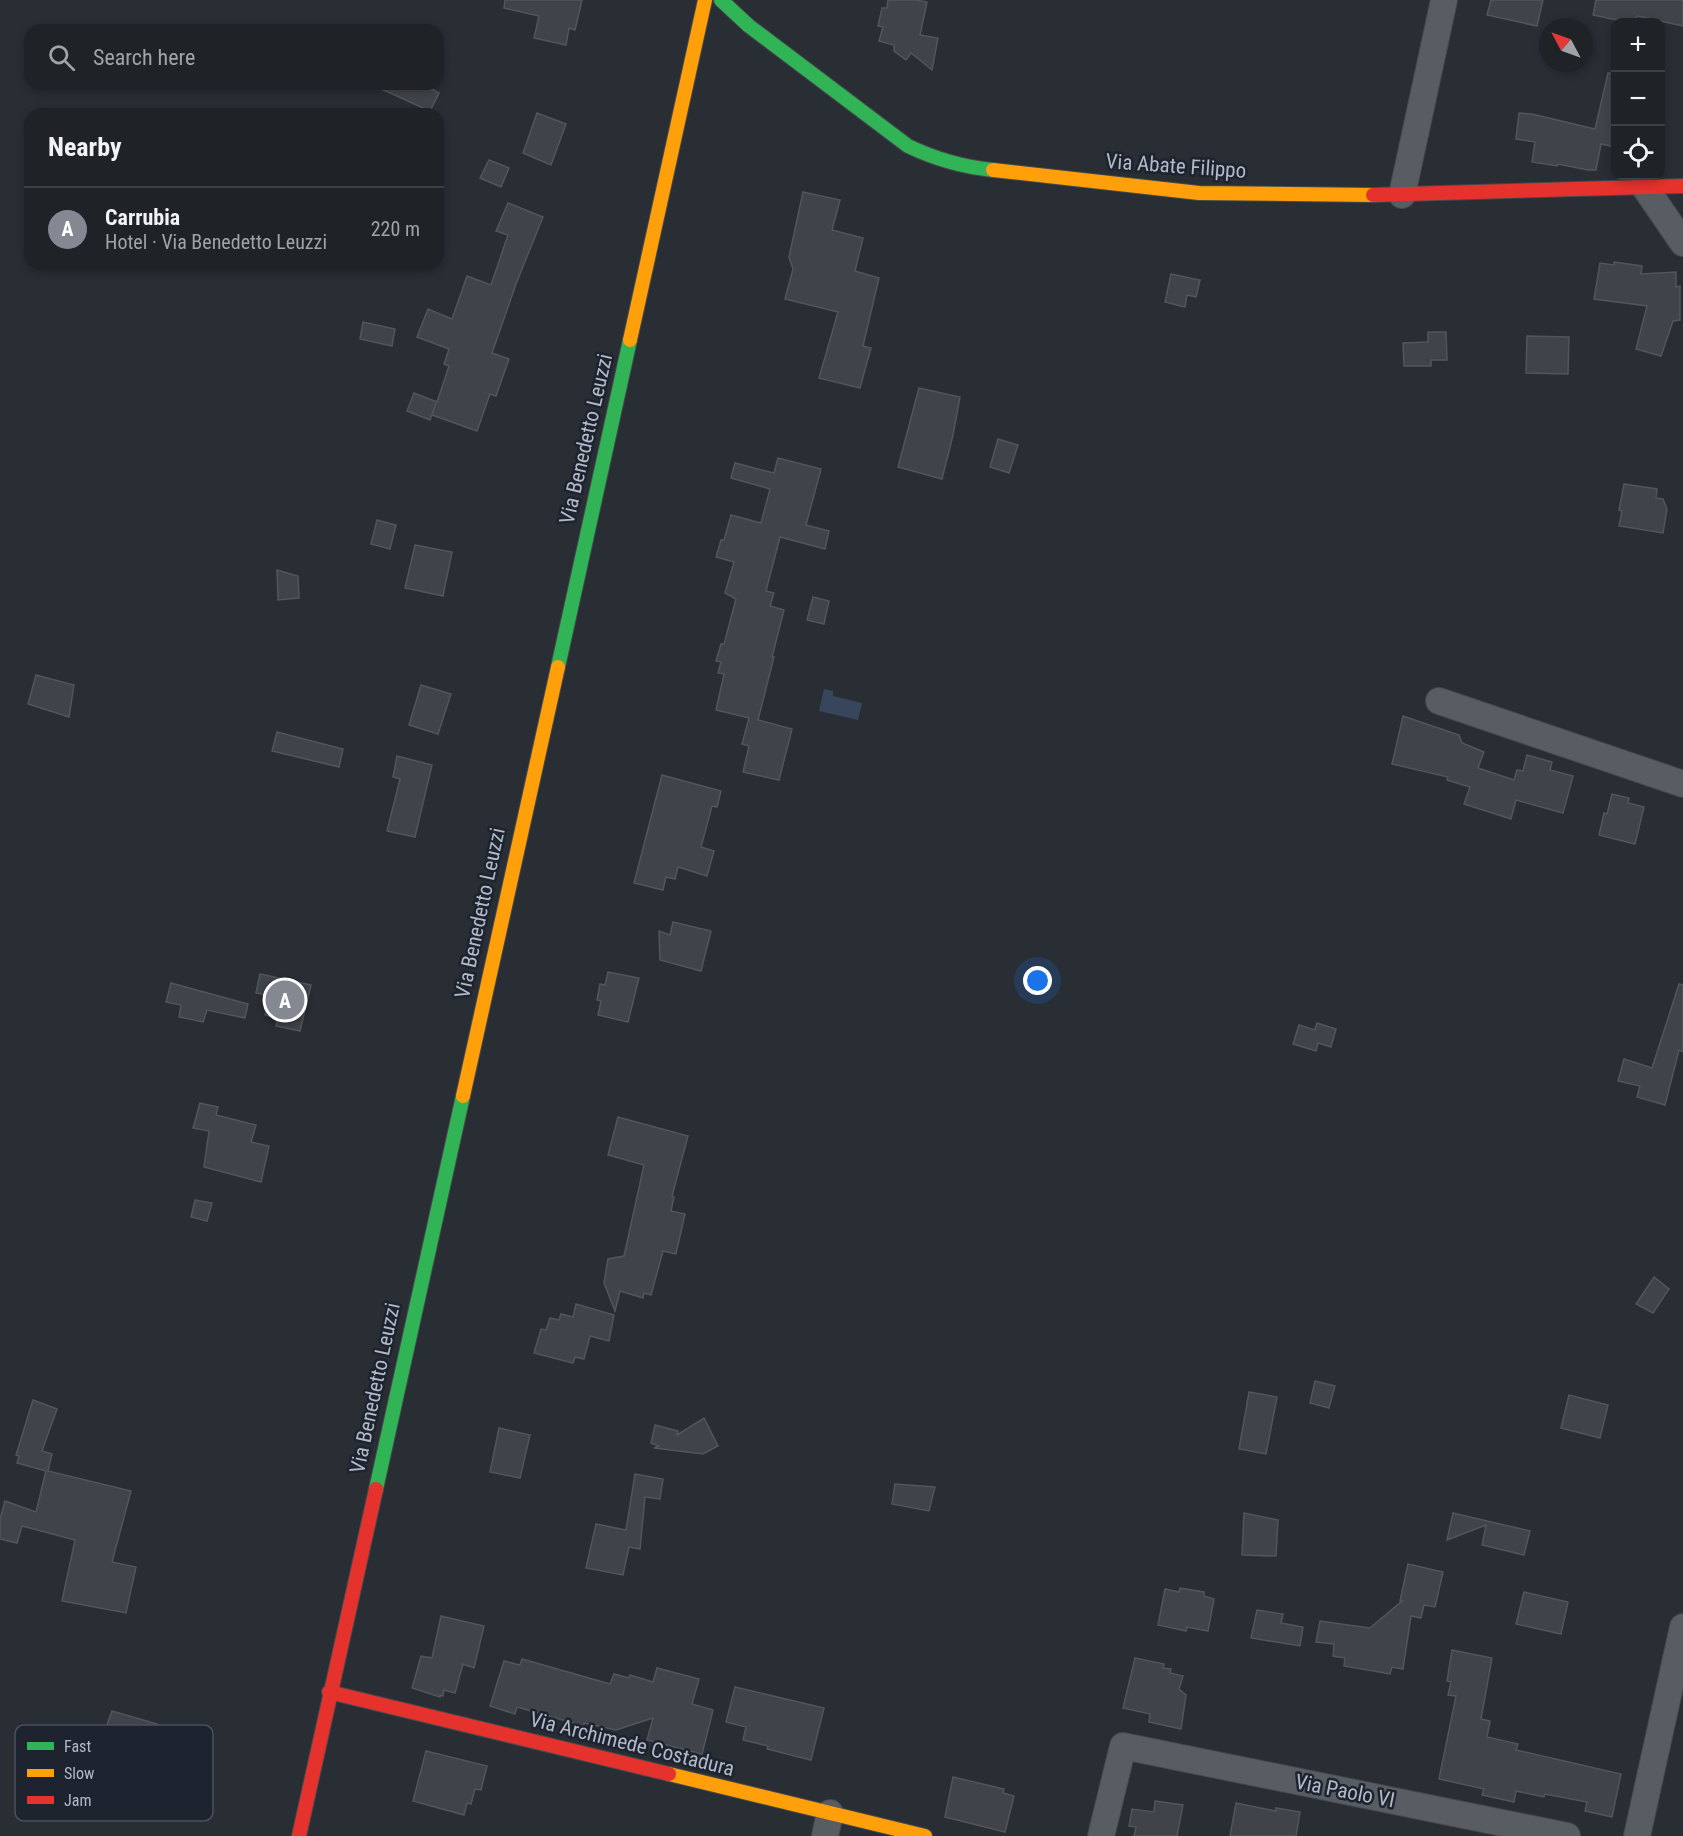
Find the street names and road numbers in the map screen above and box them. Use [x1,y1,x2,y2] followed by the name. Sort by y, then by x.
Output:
[1105,149,1247,183] street label: Via Abate Filippo
[555,352,617,526] street label: Via Benedetto Leuzzi
[450,825,510,1001] street label: Via Benedetto Leuzzi
[345,1300,405,1476] street label: Via Benedetto Leuzzi
[527,1707,737,1781] street label: Via Archimede Costadura
[1293,1770,1397,1812] street label: Via Paolo VI

